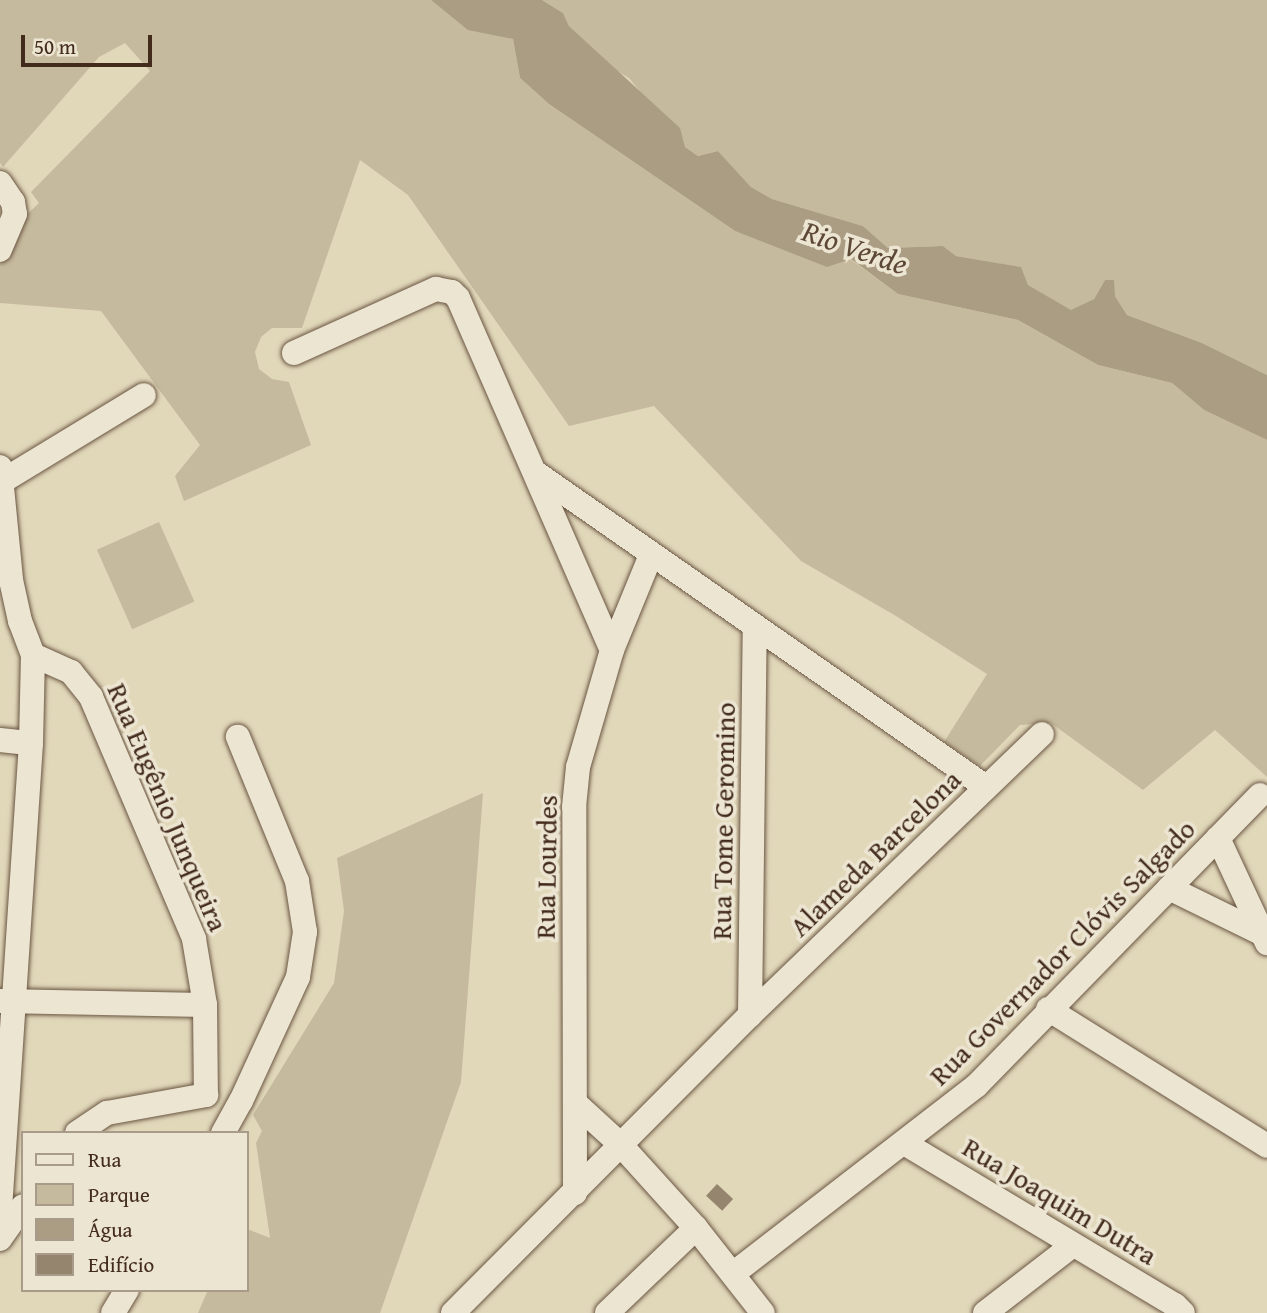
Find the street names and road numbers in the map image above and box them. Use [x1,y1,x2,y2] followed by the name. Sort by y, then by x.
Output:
[101,678,235,936] street label: Rua Eugênio Junqueira
[704,702,742,940] street label: Rua Tome Geromino
[782,763,968,943] street label: Alameda Barcelona
[528,795,564,939] street label: Rua Lourdes
[922,812,1202,1092] street label: Rua Governador Clóvis Salgado
[957,1130,1163,1272] street label: Rua Joaquim Dutra

